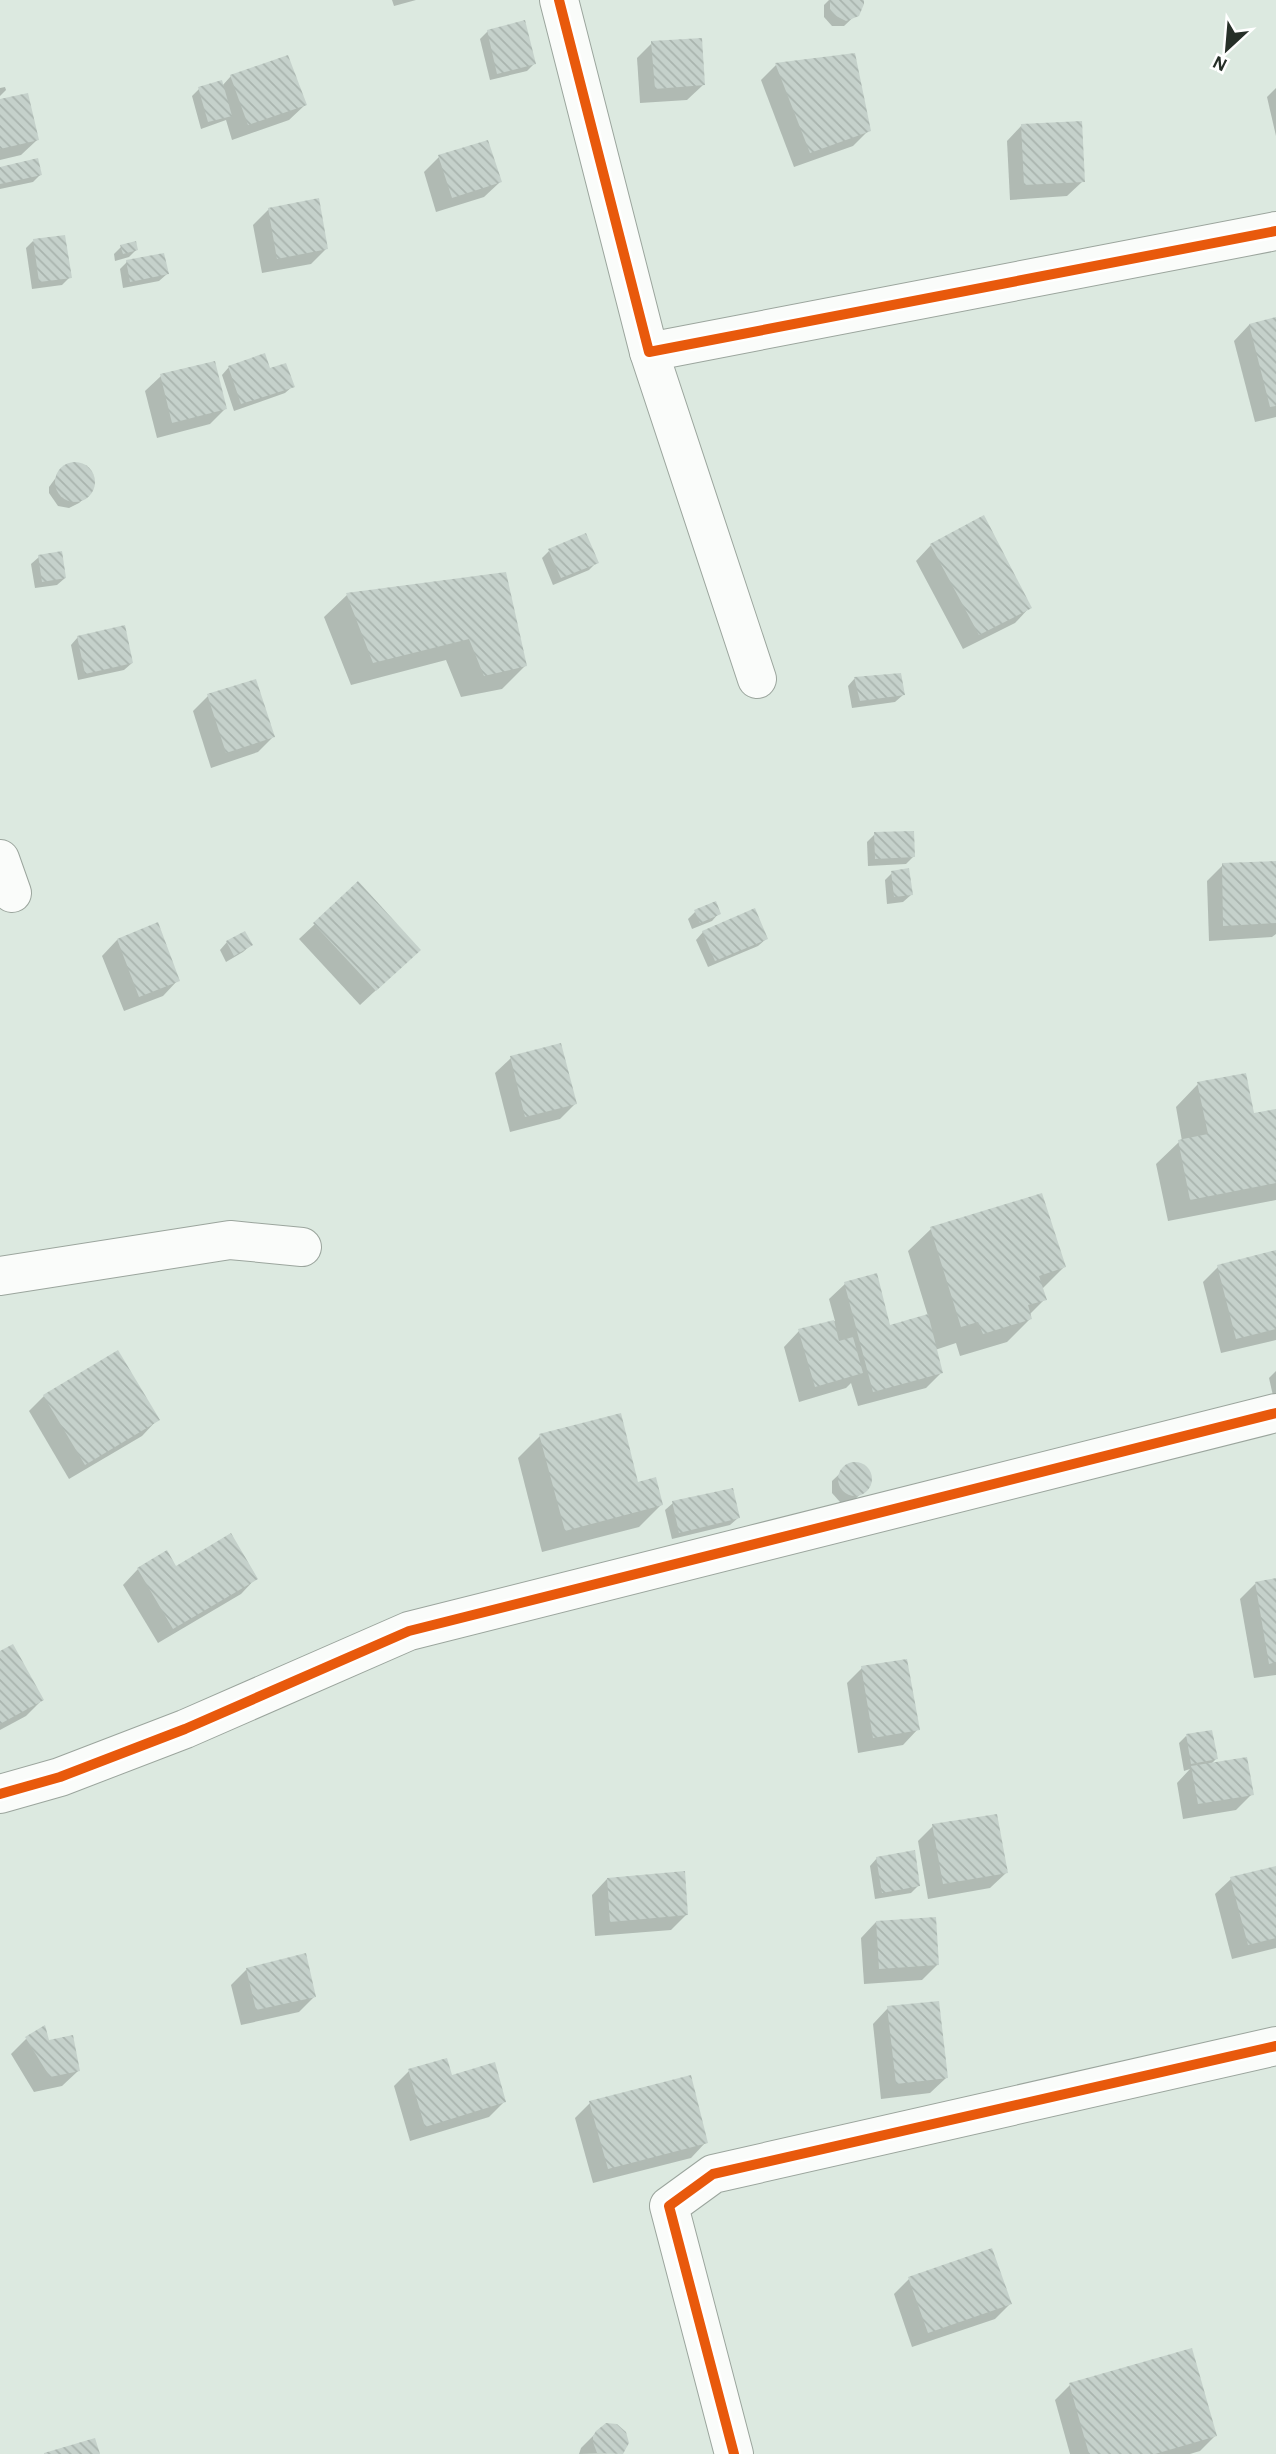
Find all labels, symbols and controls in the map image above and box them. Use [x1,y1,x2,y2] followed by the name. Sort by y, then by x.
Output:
[1192,14,1262,84] north arrow
[1210,51,1230,74] text: N

